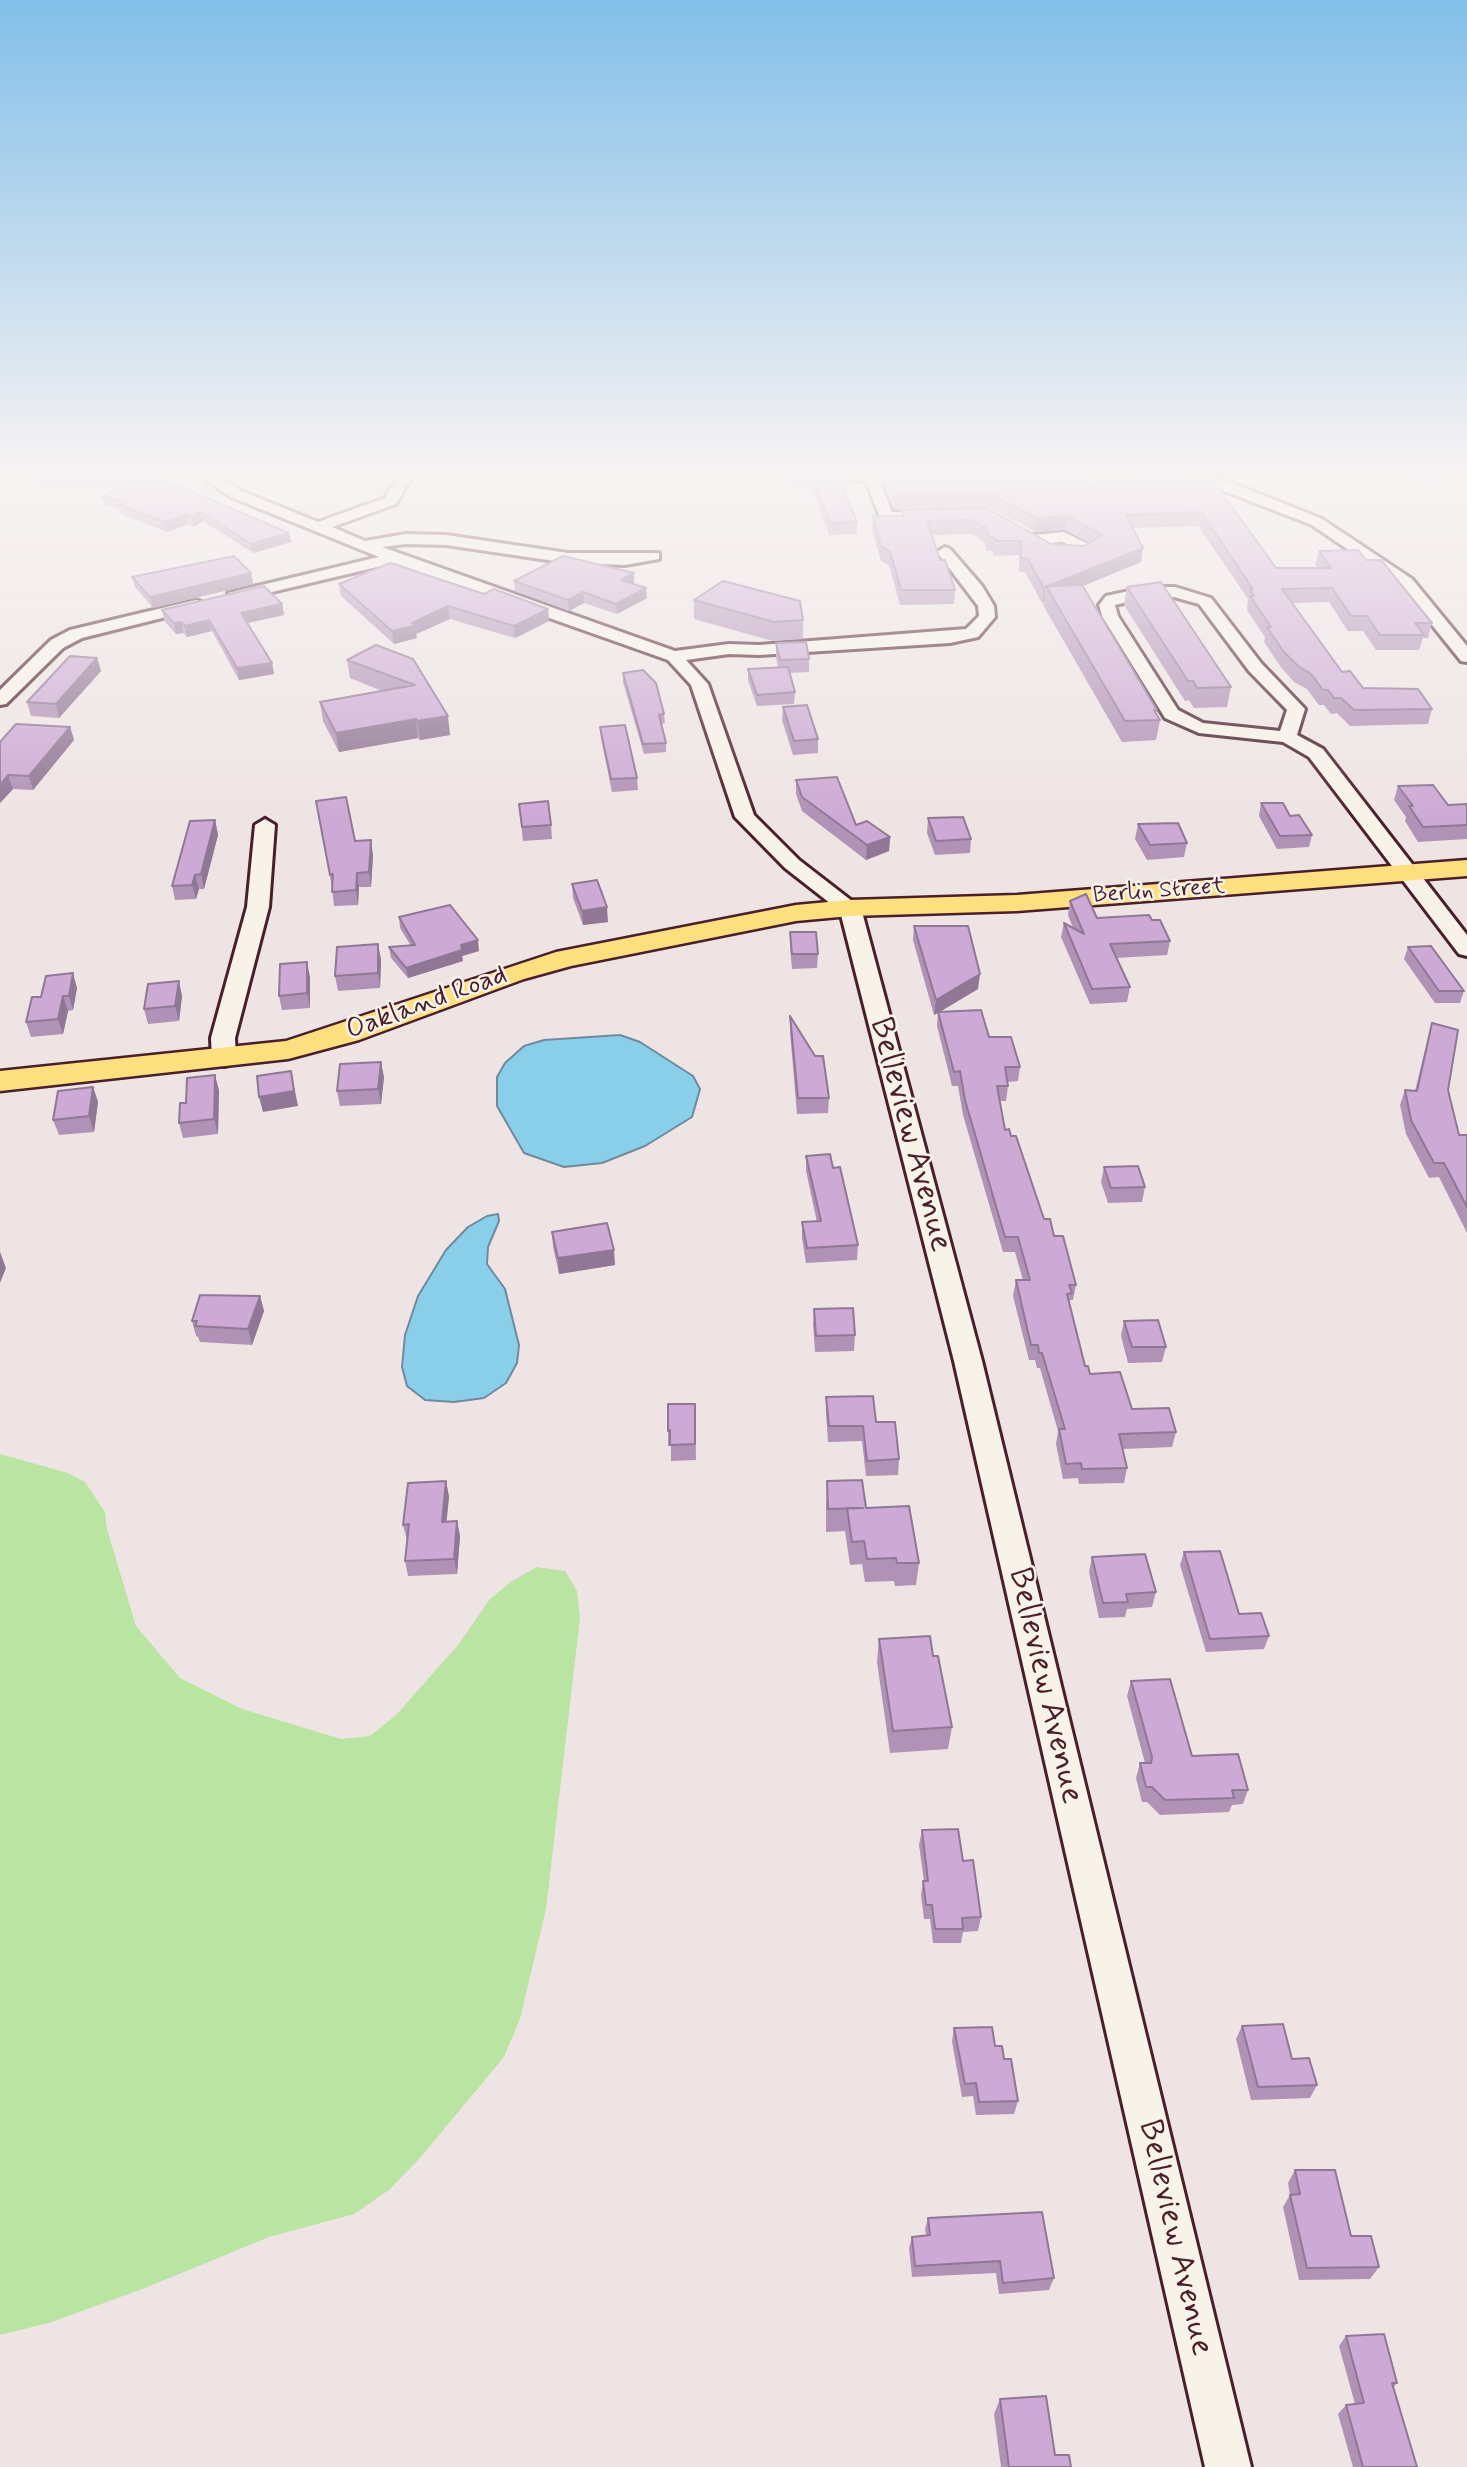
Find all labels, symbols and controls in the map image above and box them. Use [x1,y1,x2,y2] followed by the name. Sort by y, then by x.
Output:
[1092,874,1226,910] street label: Berlin Street
[342,959,512,1049] street label: Oakland Road
[859,1014,959,1256] street label: Belleview Avenue
[998,1564,1090,1808] street label: Belleview Avenue
[1128,2116,1220,2360] street label: Belleview Avenue

